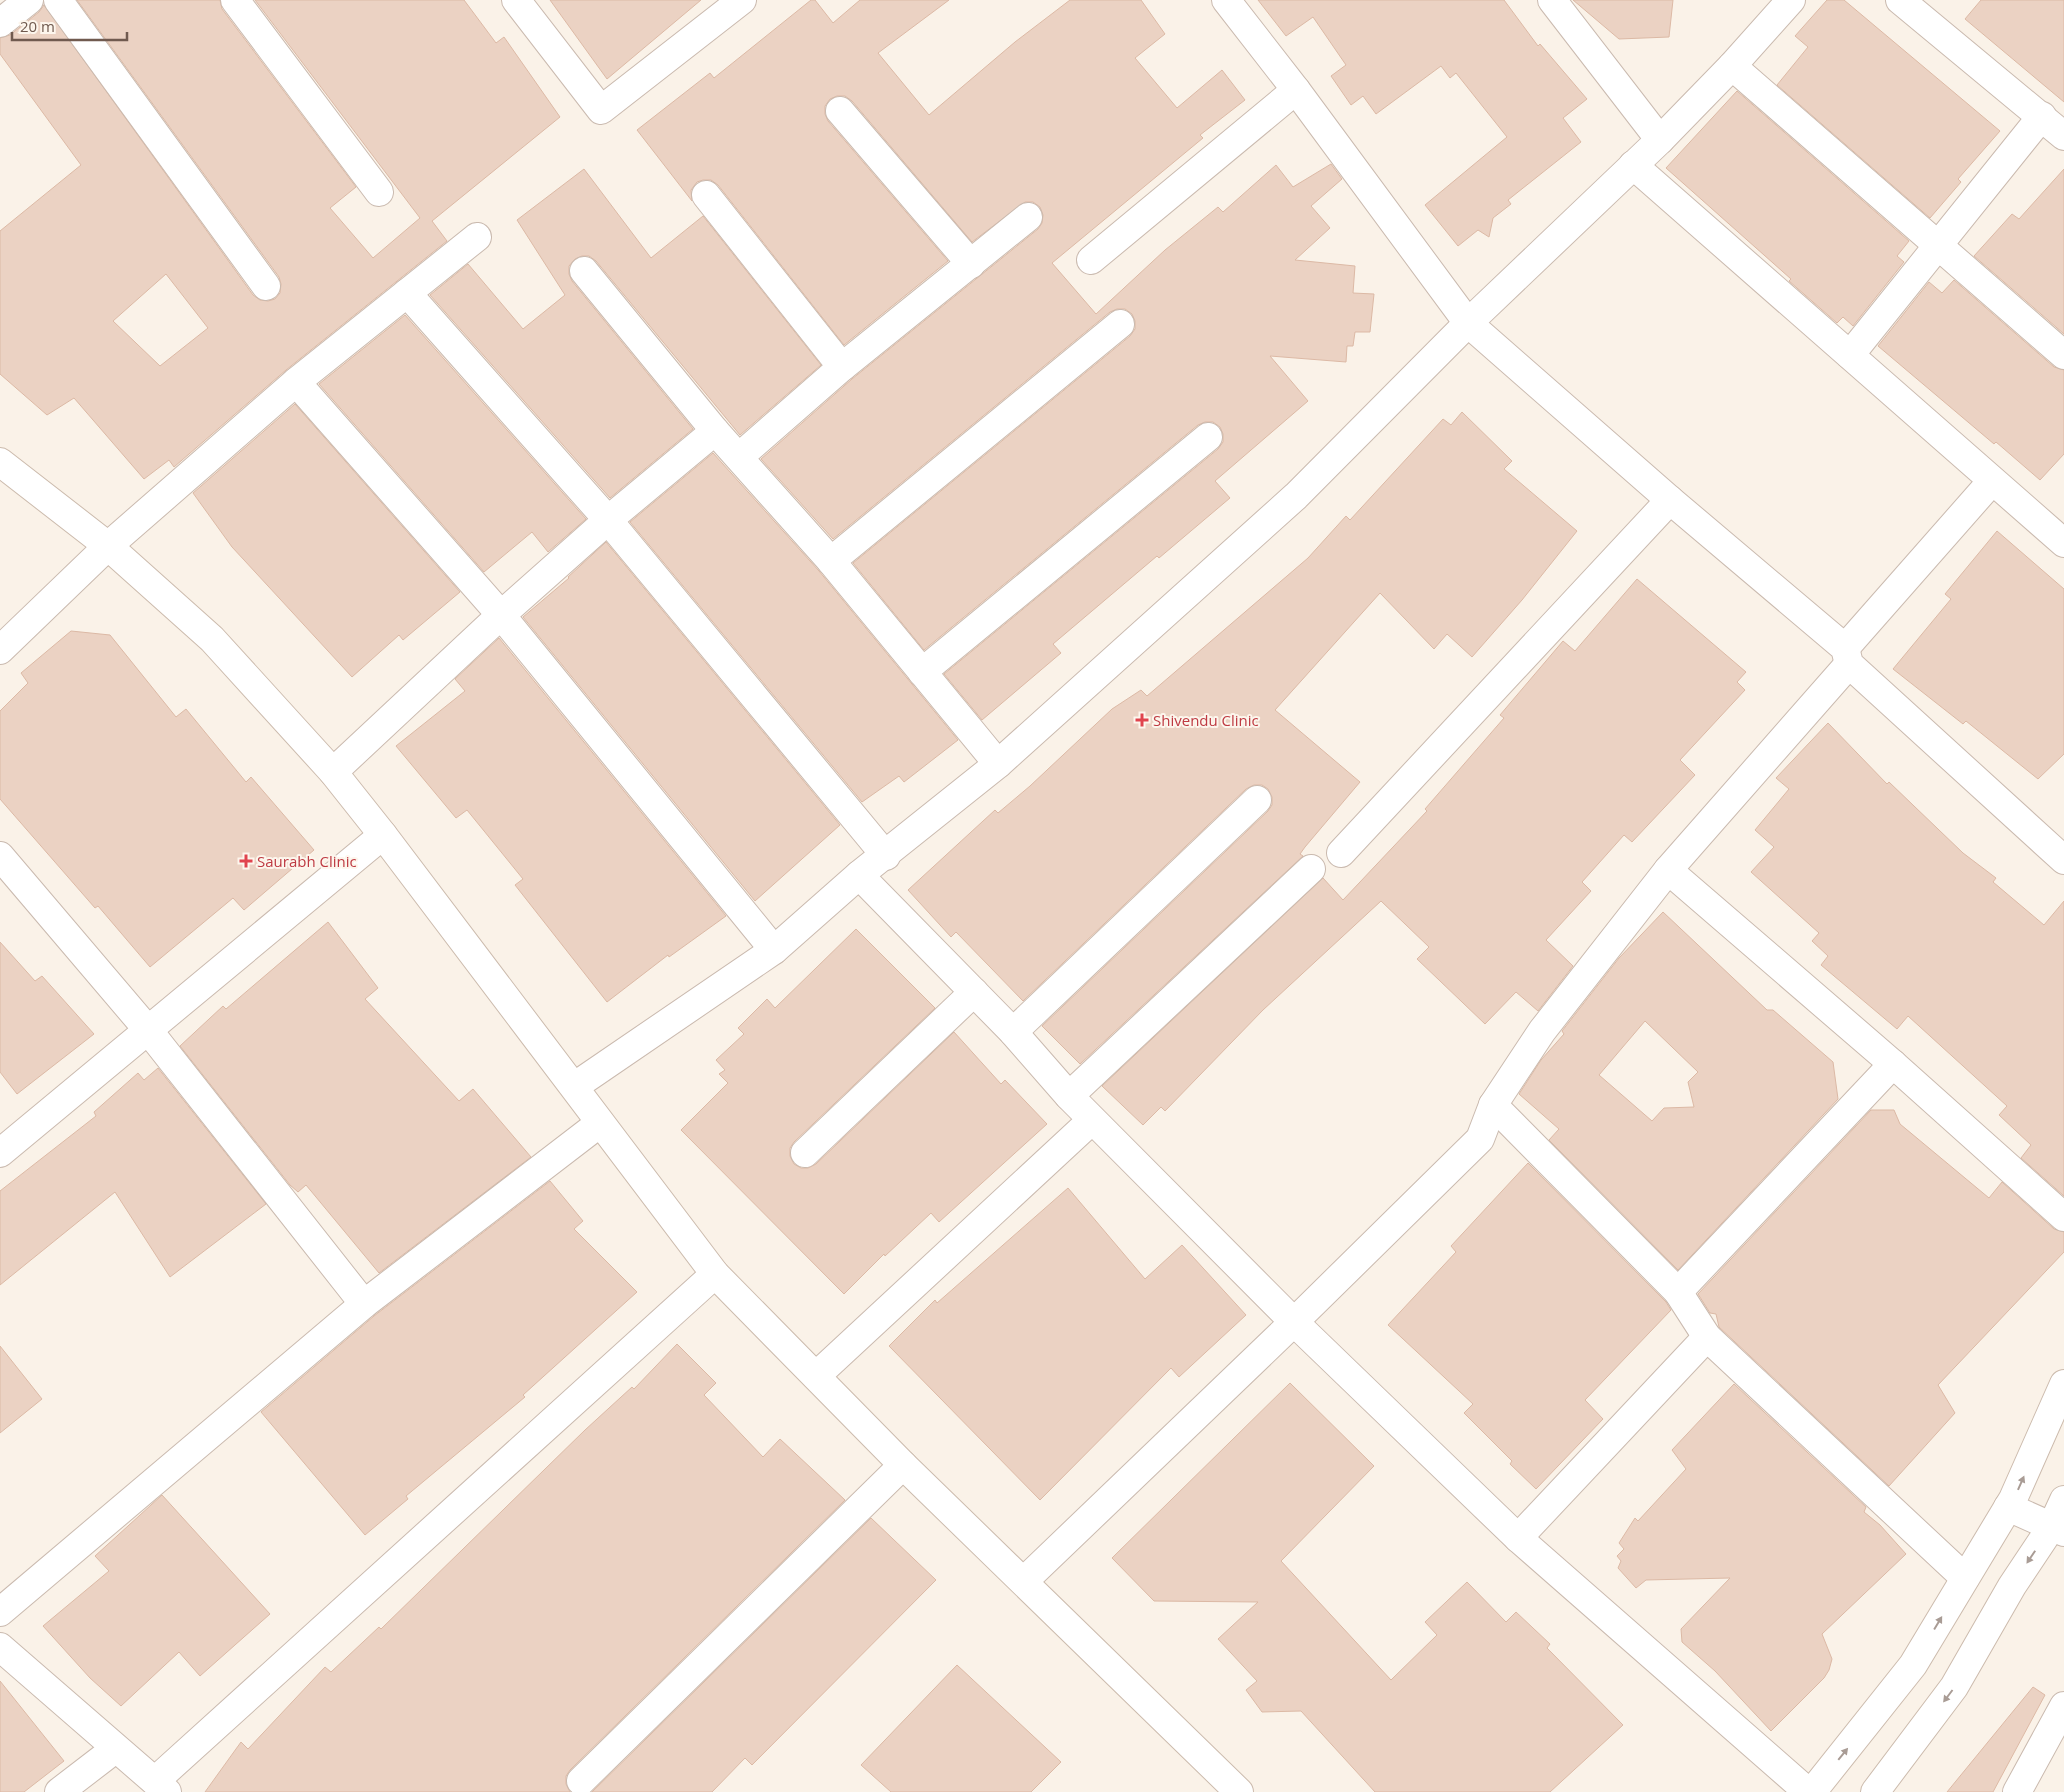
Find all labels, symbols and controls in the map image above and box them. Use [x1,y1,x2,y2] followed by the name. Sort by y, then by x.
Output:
[12,10,128,42] scale bar
[20,16,55,36] text: 20 m
[1153,710,1259,730] place label: Shivendu Clinic
[1135,713,1149,727] marker: Shivendu Clinic
[257,851,357,871] place label: Saurabh Clinic
[239,854,253,868] marker: Saurabh Clinic
[2017,1476,2025,1490] one-way arrow
[2026,1550,2036,1564] one-way arrow
[1934,1616,1943,1629] one-way arrow
[1942,1689,1953,1702] one-way arrow
[1837,1748,1848,1761] one-way arrow

